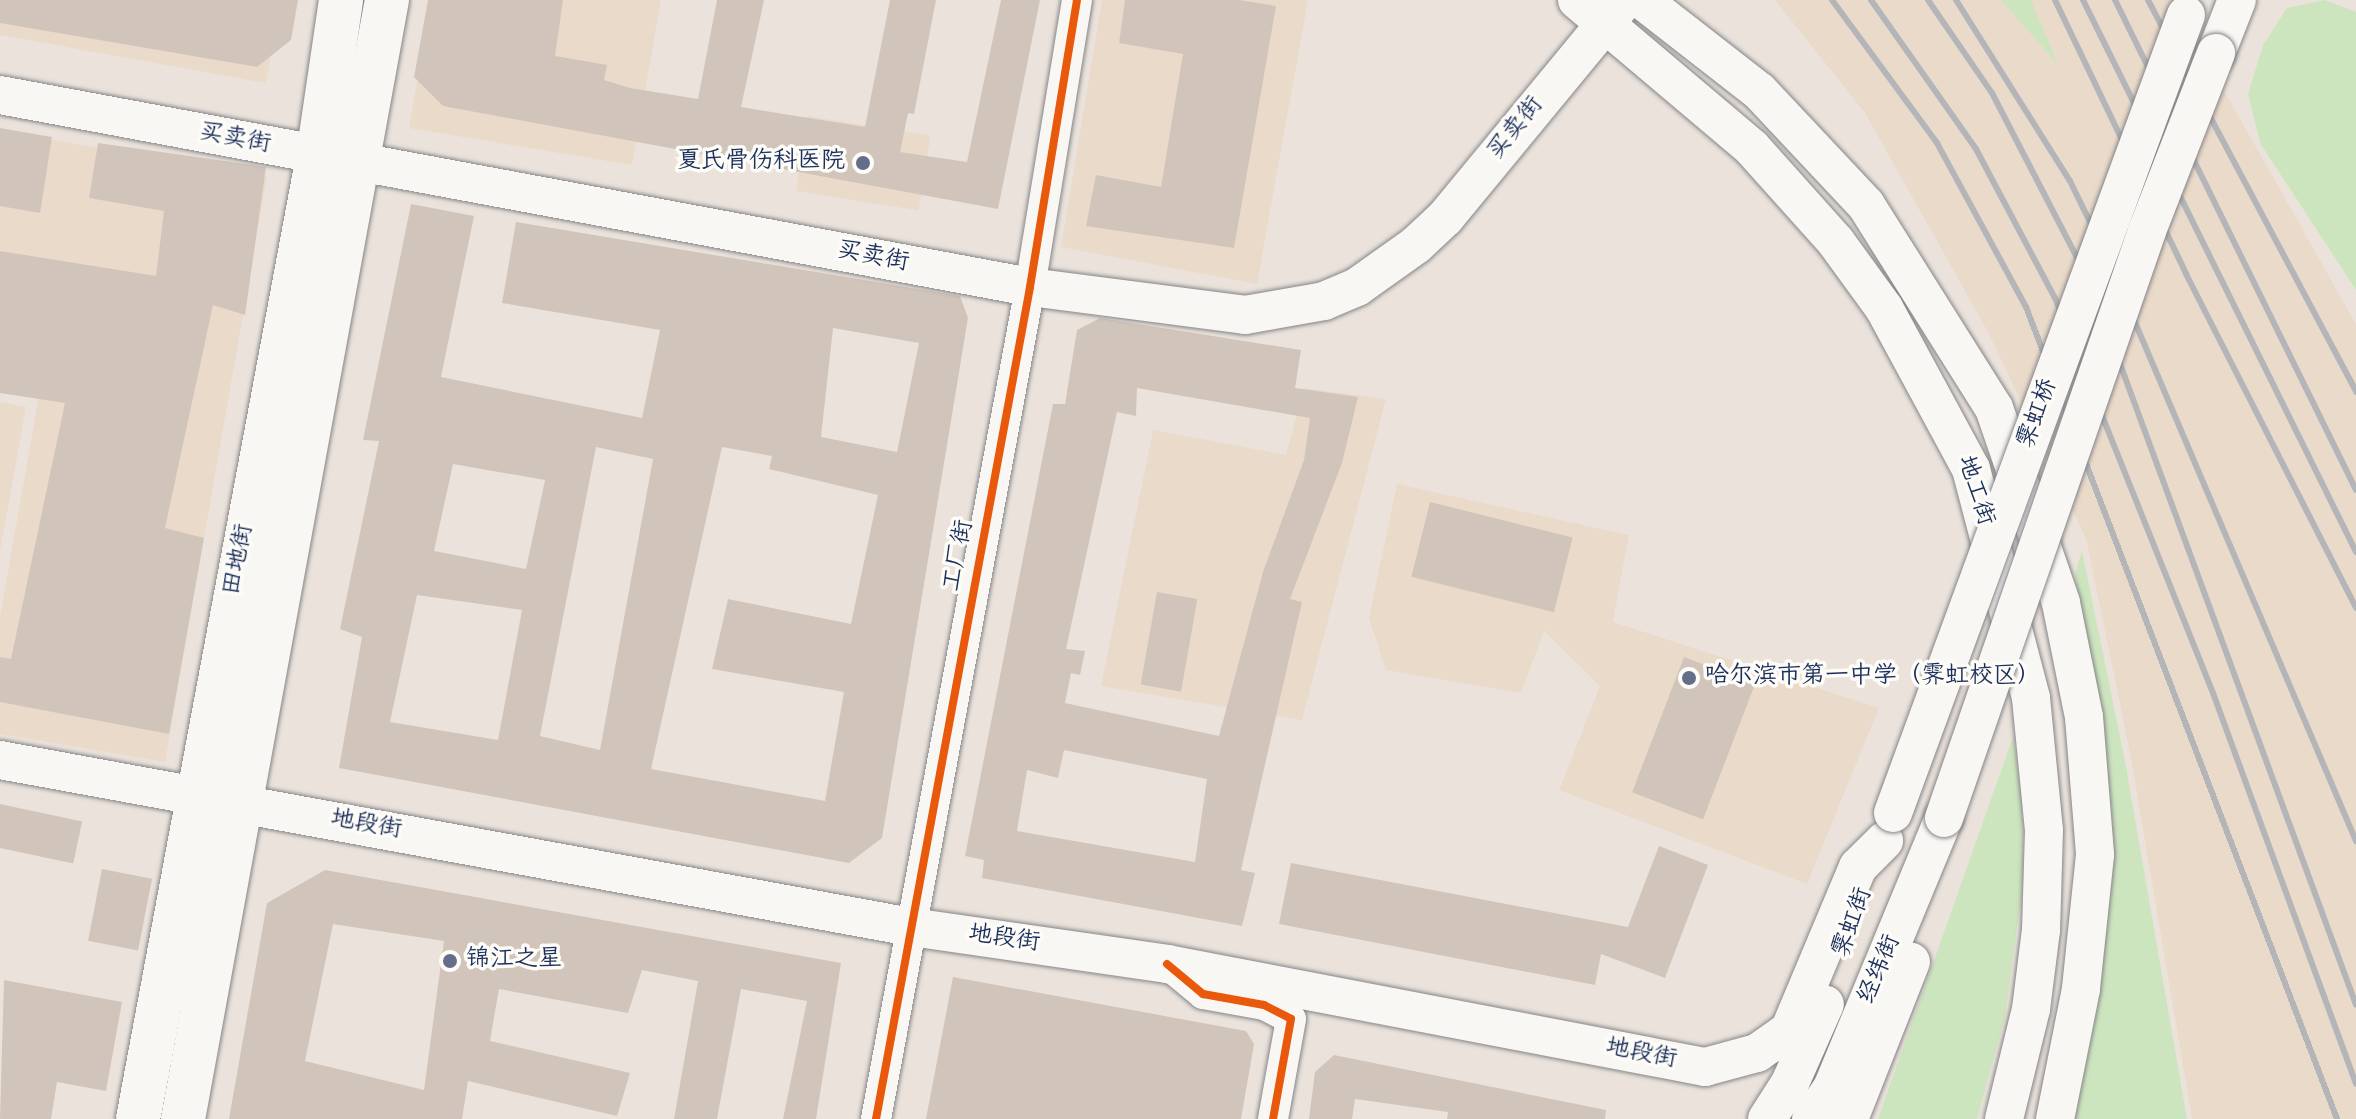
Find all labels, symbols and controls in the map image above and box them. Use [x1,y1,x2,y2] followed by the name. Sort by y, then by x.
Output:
[1483,92,1551,166] street label: 买卖街
[197,119,273,161] street label: 买卖街
[677,149,845,177] place label: 夏氏骨伤科医院
[852,152,874,174] marker: 夏氏骨伤科医院
[835,237,911,279] street label: 买卖街
[2013,375,2065,453] street label: 霁虹桥
[1949,452,1999,530] street label: 地工街
[939,518,981,594] street label: 工厂街
[219,522,261,598] street label: 田地街
[1705,664,2041,692] place label: 哈尔滨市第一中学（霁虹校区）
[1680,669,1698,687] marker: 哈尔滨市第一中学（霁虹校区）
[328,806,404,846] street label: 地段街
[1828,884,1880,962] street label: 霁虹街
[966,921,1042,959] street label: 地段街
[1854,931,1908,1009] street label: 经纬街
[466,947,562,975] place label: 锦江之星
[441,952,459,970] marker: 锦江之星
[1603,1034,1679,1076] street label: 地段街

